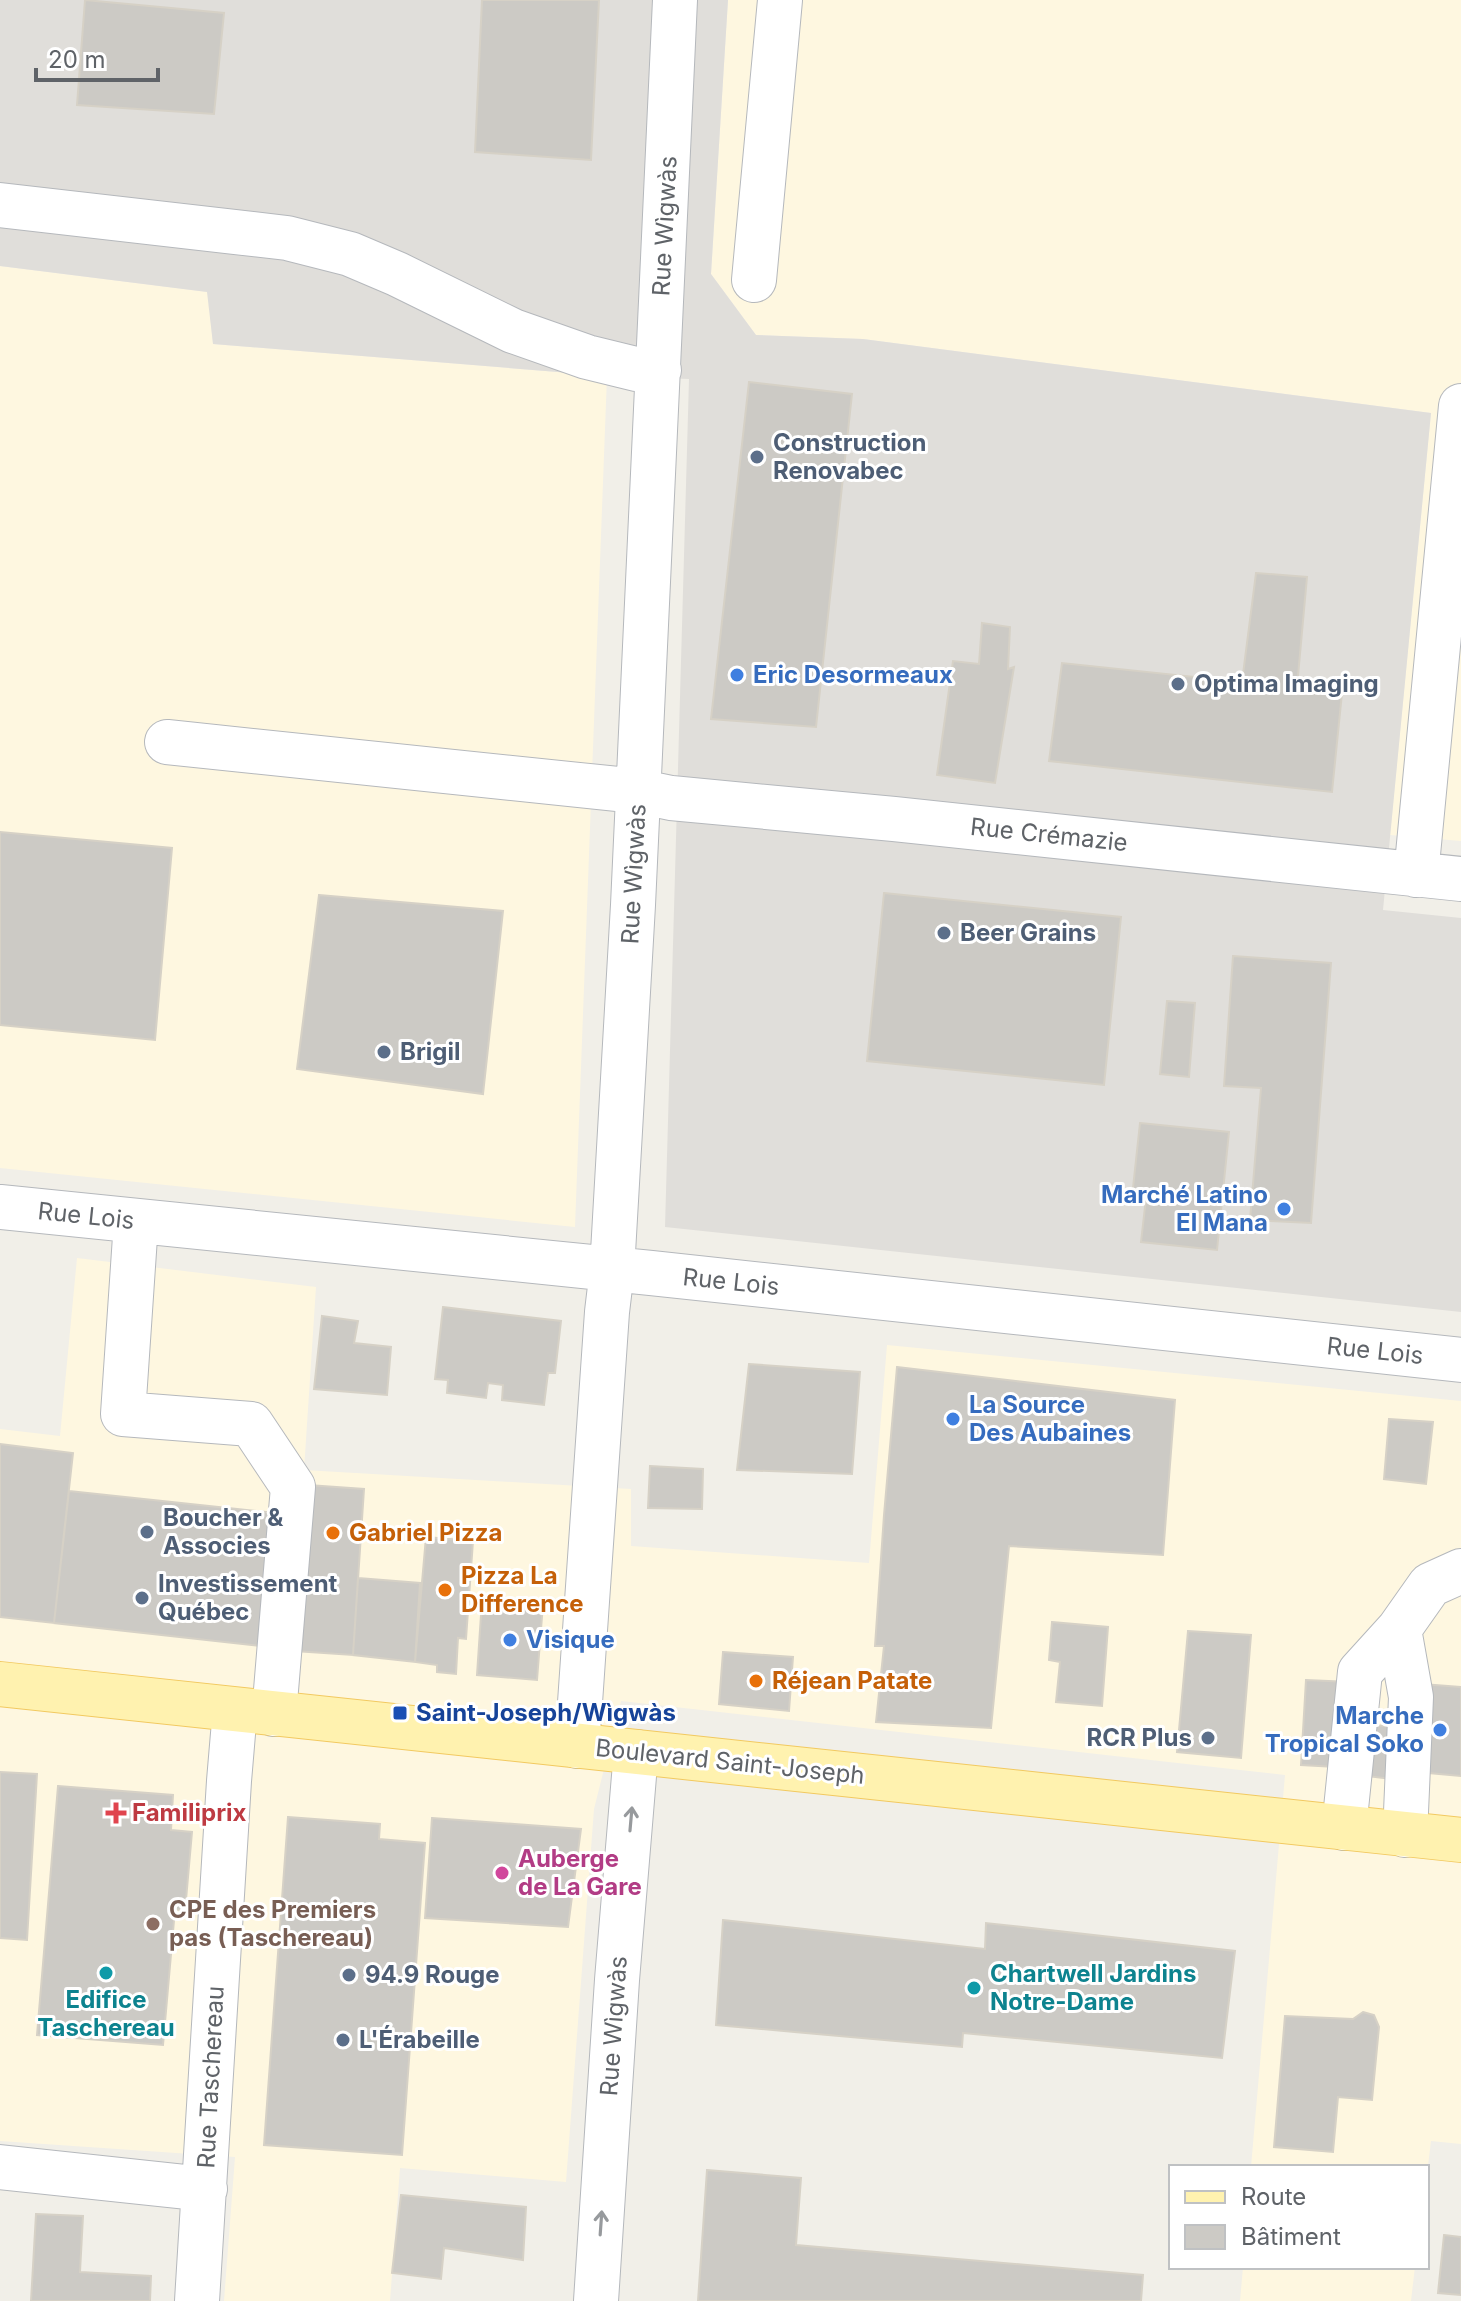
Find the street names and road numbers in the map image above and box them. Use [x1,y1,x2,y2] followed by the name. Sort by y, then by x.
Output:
[646,155,683,297] street label: Rue Wìgwàs
[615,803,652,945] street label: Rue Wìgwàs
[969,812,1129,857] street label: Rue Crémazie
[36,1196,136,1235] street label: Rue Lois
[681,1262,781,1301] street label: Rue Lois
[1325,1331,1425,1370] street label: Rue Lois
[594,1733,866,1790] street label: Boulevard Saint-Joseph
[594,1955,633,2097] street label: Rue Wìgwàs
[191,1985,230,2169] street label: Rue Taschereau

